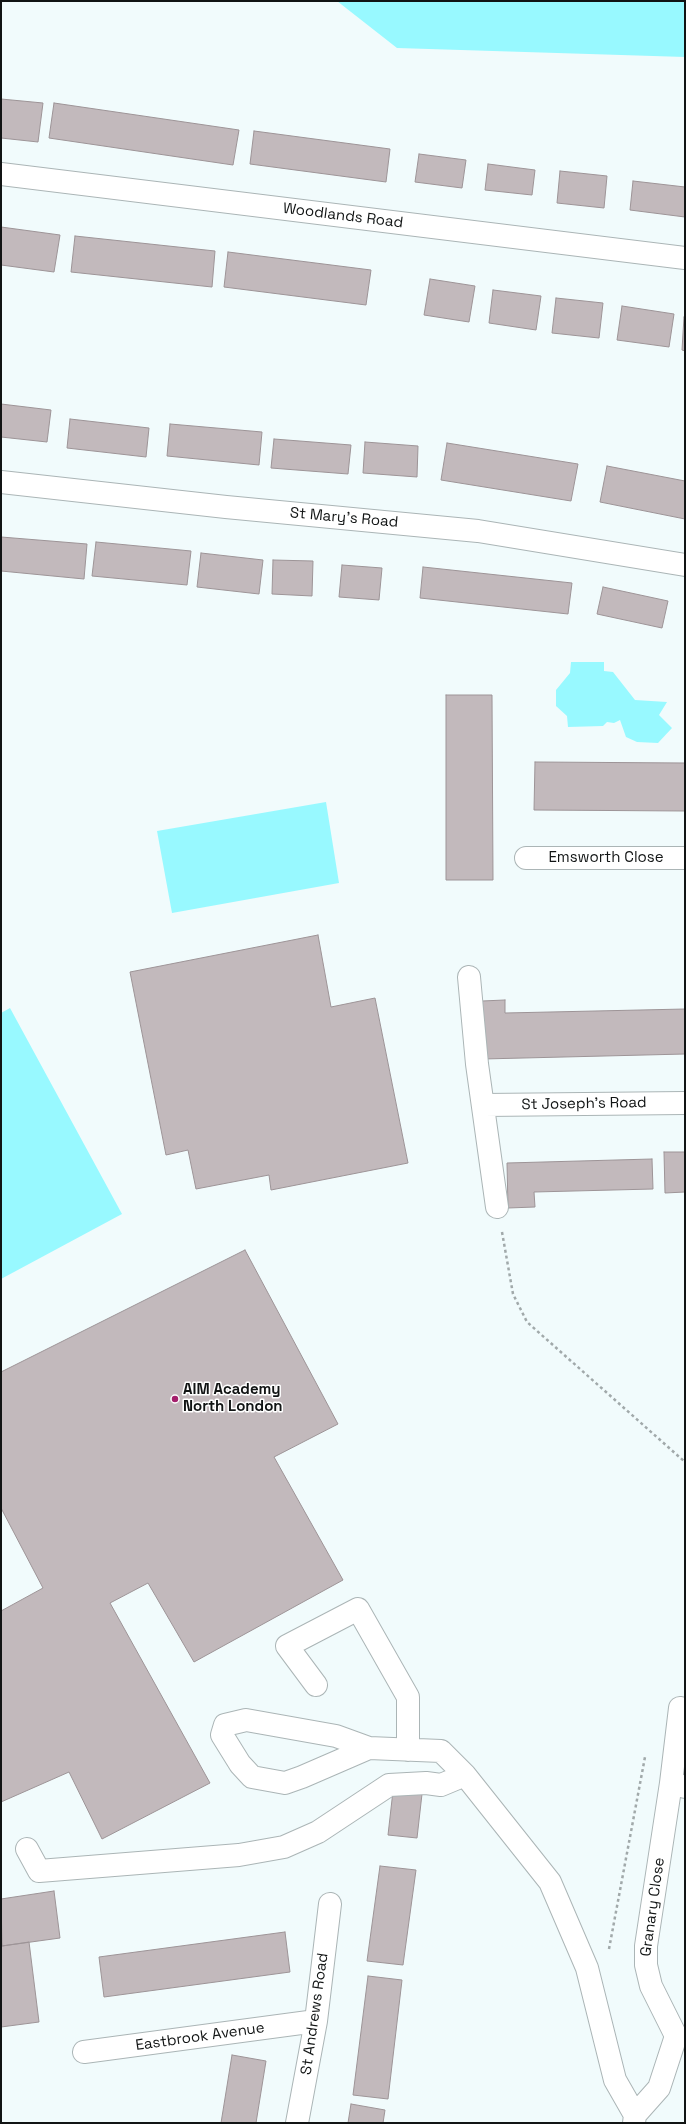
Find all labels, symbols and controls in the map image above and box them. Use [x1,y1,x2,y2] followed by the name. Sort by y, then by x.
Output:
[282,200,404,232] street label: Woodlands Road
[289,504,399,532] street label: St Mary's Road
[548,849,664,867] street label: Emsworth Close
[521,1094,647,1114] street label: St Joseph's Road
[183,1381,283,1416] place label: AIM Academy North London
[170,1394,180,1404] marker: AIM Academy North London
[637,1856,669,1958] street label: Granary Close
[298,1952,332,2076] street label: St Andrews Road
[134,2019,266,2055] street label: Eastbrook Avenue

